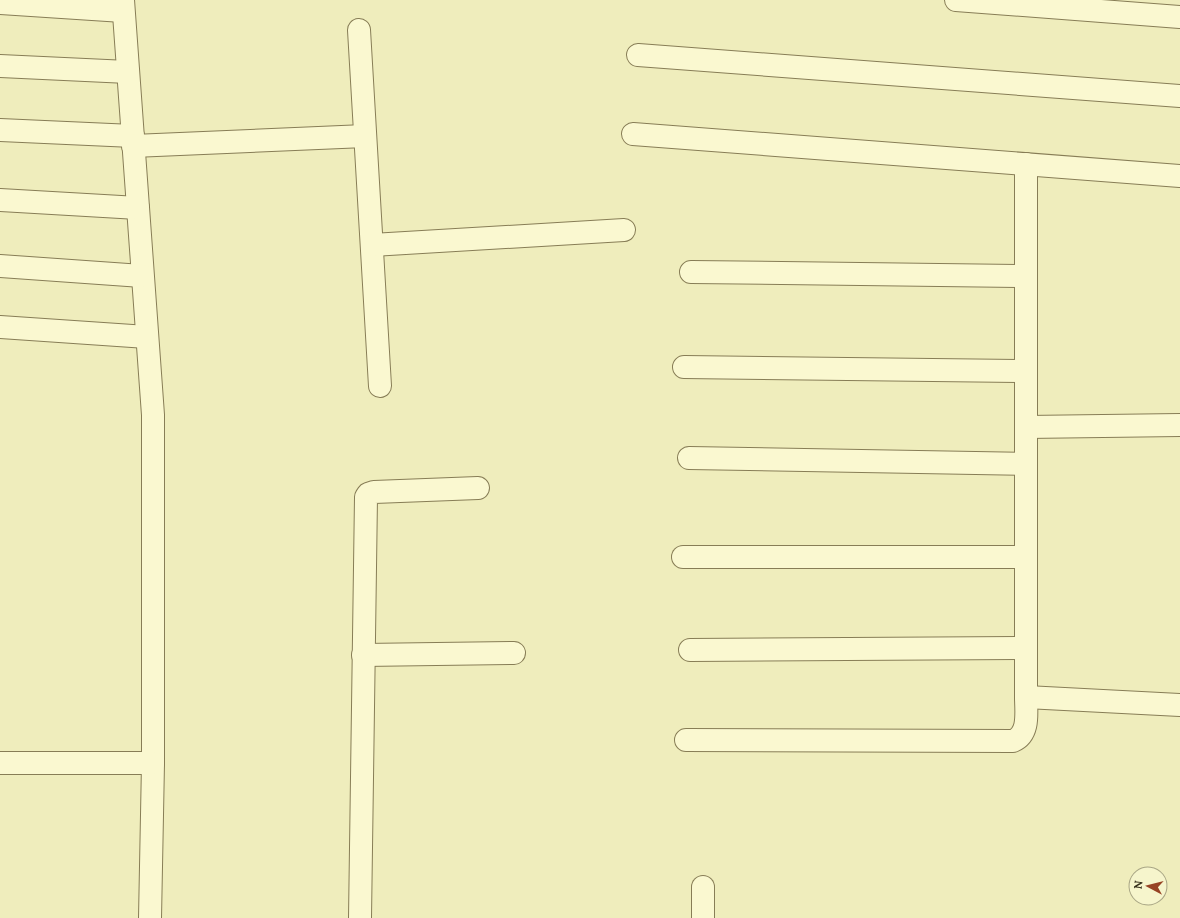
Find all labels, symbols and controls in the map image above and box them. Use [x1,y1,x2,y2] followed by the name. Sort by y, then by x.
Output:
[1128,866,1168,906] north arrow
[1131,879,1146,890] text: N

